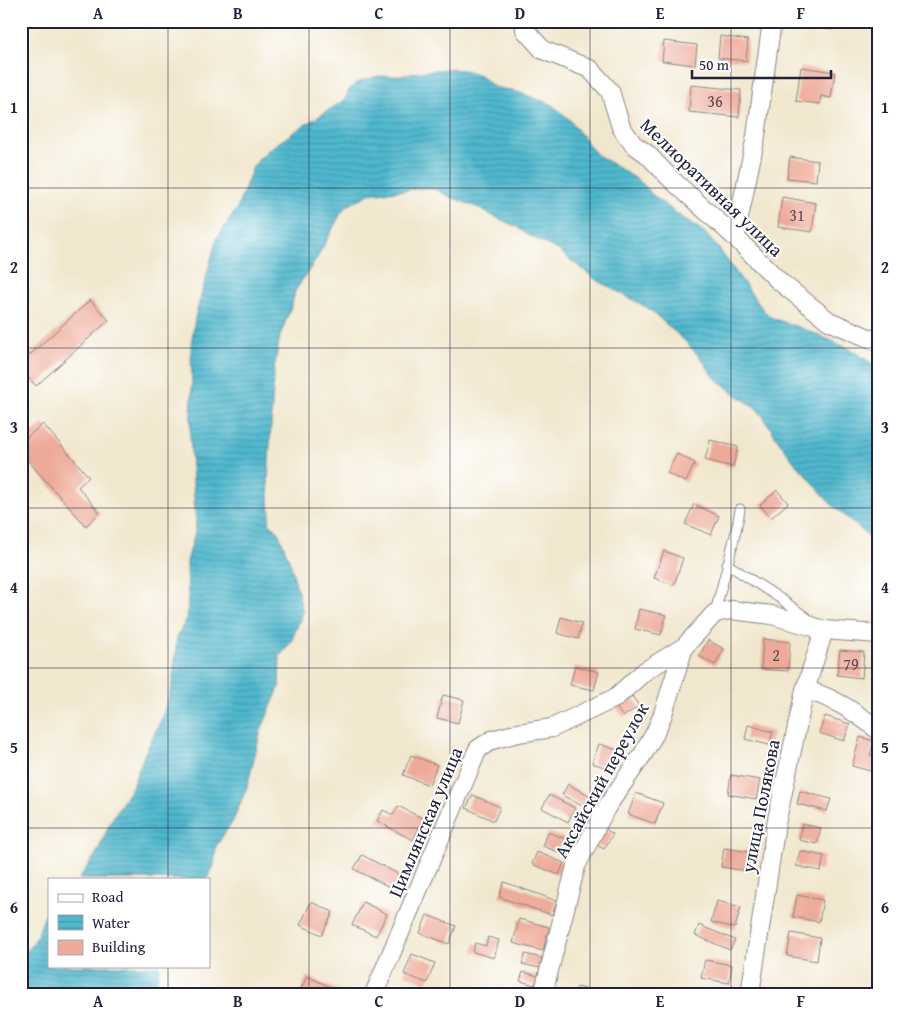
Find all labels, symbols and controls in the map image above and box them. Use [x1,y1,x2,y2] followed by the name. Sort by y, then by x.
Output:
[93,1,104,25] text: A
[233,1,243,25] text: B
[374,1,384,25] text: C
[515,1,525,25] text: D
[656,1,665,25] text: E
[797,1,805,25] text: F
[692,48,830,80] scale bar
[699,54,730,75] text: 50 m
[707,89,723,113] house number: 36
[10,95,18,119] text: 1
[881,95,889,119] text: 1
[634,111,790,263] street label: Мелиоративная улица
[789,203,805,227] house number: 31
[10,255,18,279] text: 2
[881,255,889,279] text: 2
[10,415,18,439] text: 3
[881,415,889,439] text: 3
[10,575,18,599] text: 4
[881,575,889,599] text: 4
[772,643,780,667] house number: 2
[843,652,859,676] house number: 79
[547,697,655,863] street label: Аксайский переулок
[10,735,18,759] text: 5
[881,735,889,759] text: 5
[733,737,787,876] street label: улица Полякова
[381,743,469,901] street label: Цимлянская улица
[48,878,210,968] legend
[92,886,123,907] text: Road
[10,895,18,919] text: 6
[881,895,889,919] text: 6
[92,912,130,933] text: Water
[92,936,146,957] text: Building
[93,989,104,1013] text: A
[233,989,243,1013] text: B
[374,989,384,1013] text: C
[515,989,525,1013] text: D
[656,989,665,1013] text: E
[797,989,805,1013] text: F

